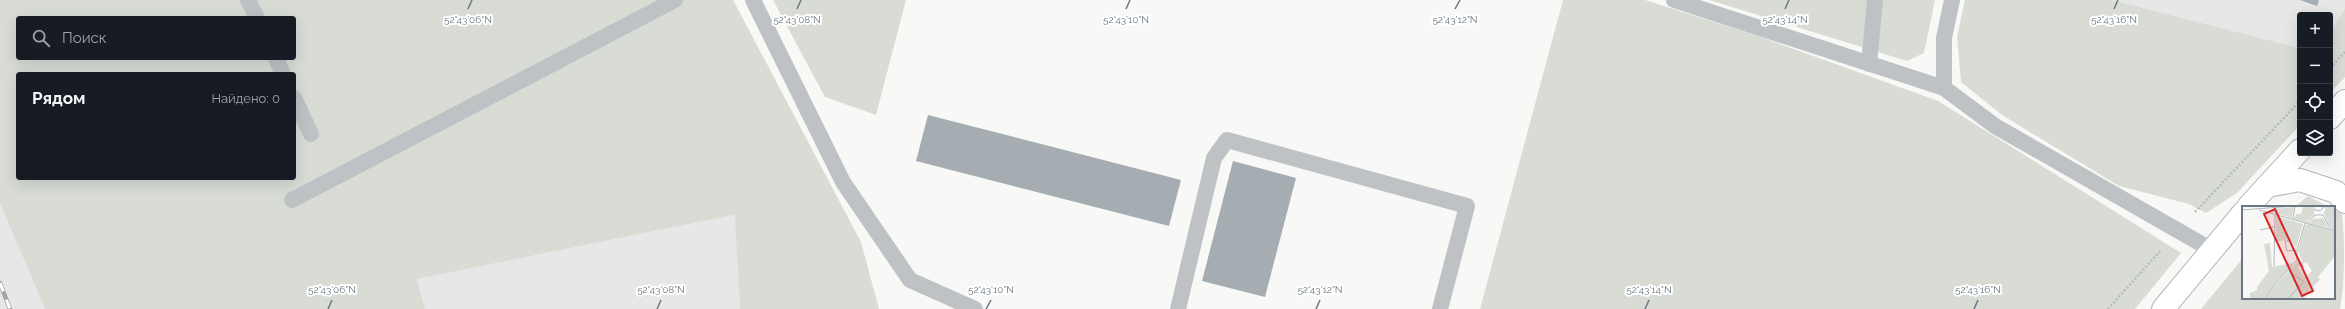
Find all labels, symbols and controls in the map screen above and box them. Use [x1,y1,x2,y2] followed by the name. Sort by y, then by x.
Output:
[2297,12,2333,156] map controls
[2297,12,2333,48] button: +
[444,14,492,25] text: 52°43'06"N
[773,14,821,25] text: 52°43'08"N
[1103,14,1149,25] text: 52°43'10"N
[1432,14,1478,25] text: 52°43'12"N
[1762,14,1808,25] text: 52°43'14"N
[2091,14,2137,25] text: 52°43'16"N
[16,16,296,60] search box
[30,27,52,49] icon: search
[62,29,107,47] text: Поиск
[2297,48,2333,84] button: −
[2297,84,2333,120] button: locate
[32,88,85,108] text: Рядом
[211,91,280,106] text: Найдено: 0
[2297,120,2333,156] button: layers
[2242,206,2335,299] inset map
[308,284,356,295] text: 52°43'06"N
[637,284,685,295] text: 52°43'08"N
[968,284,1014,295] text: 52°43'10"N
[1297,284,1343,295] text: 52°43'12"N
[1626,284,1672,295] text: 52°43'14"N
[1955,284,2001,295] text: 52°43'16"N

